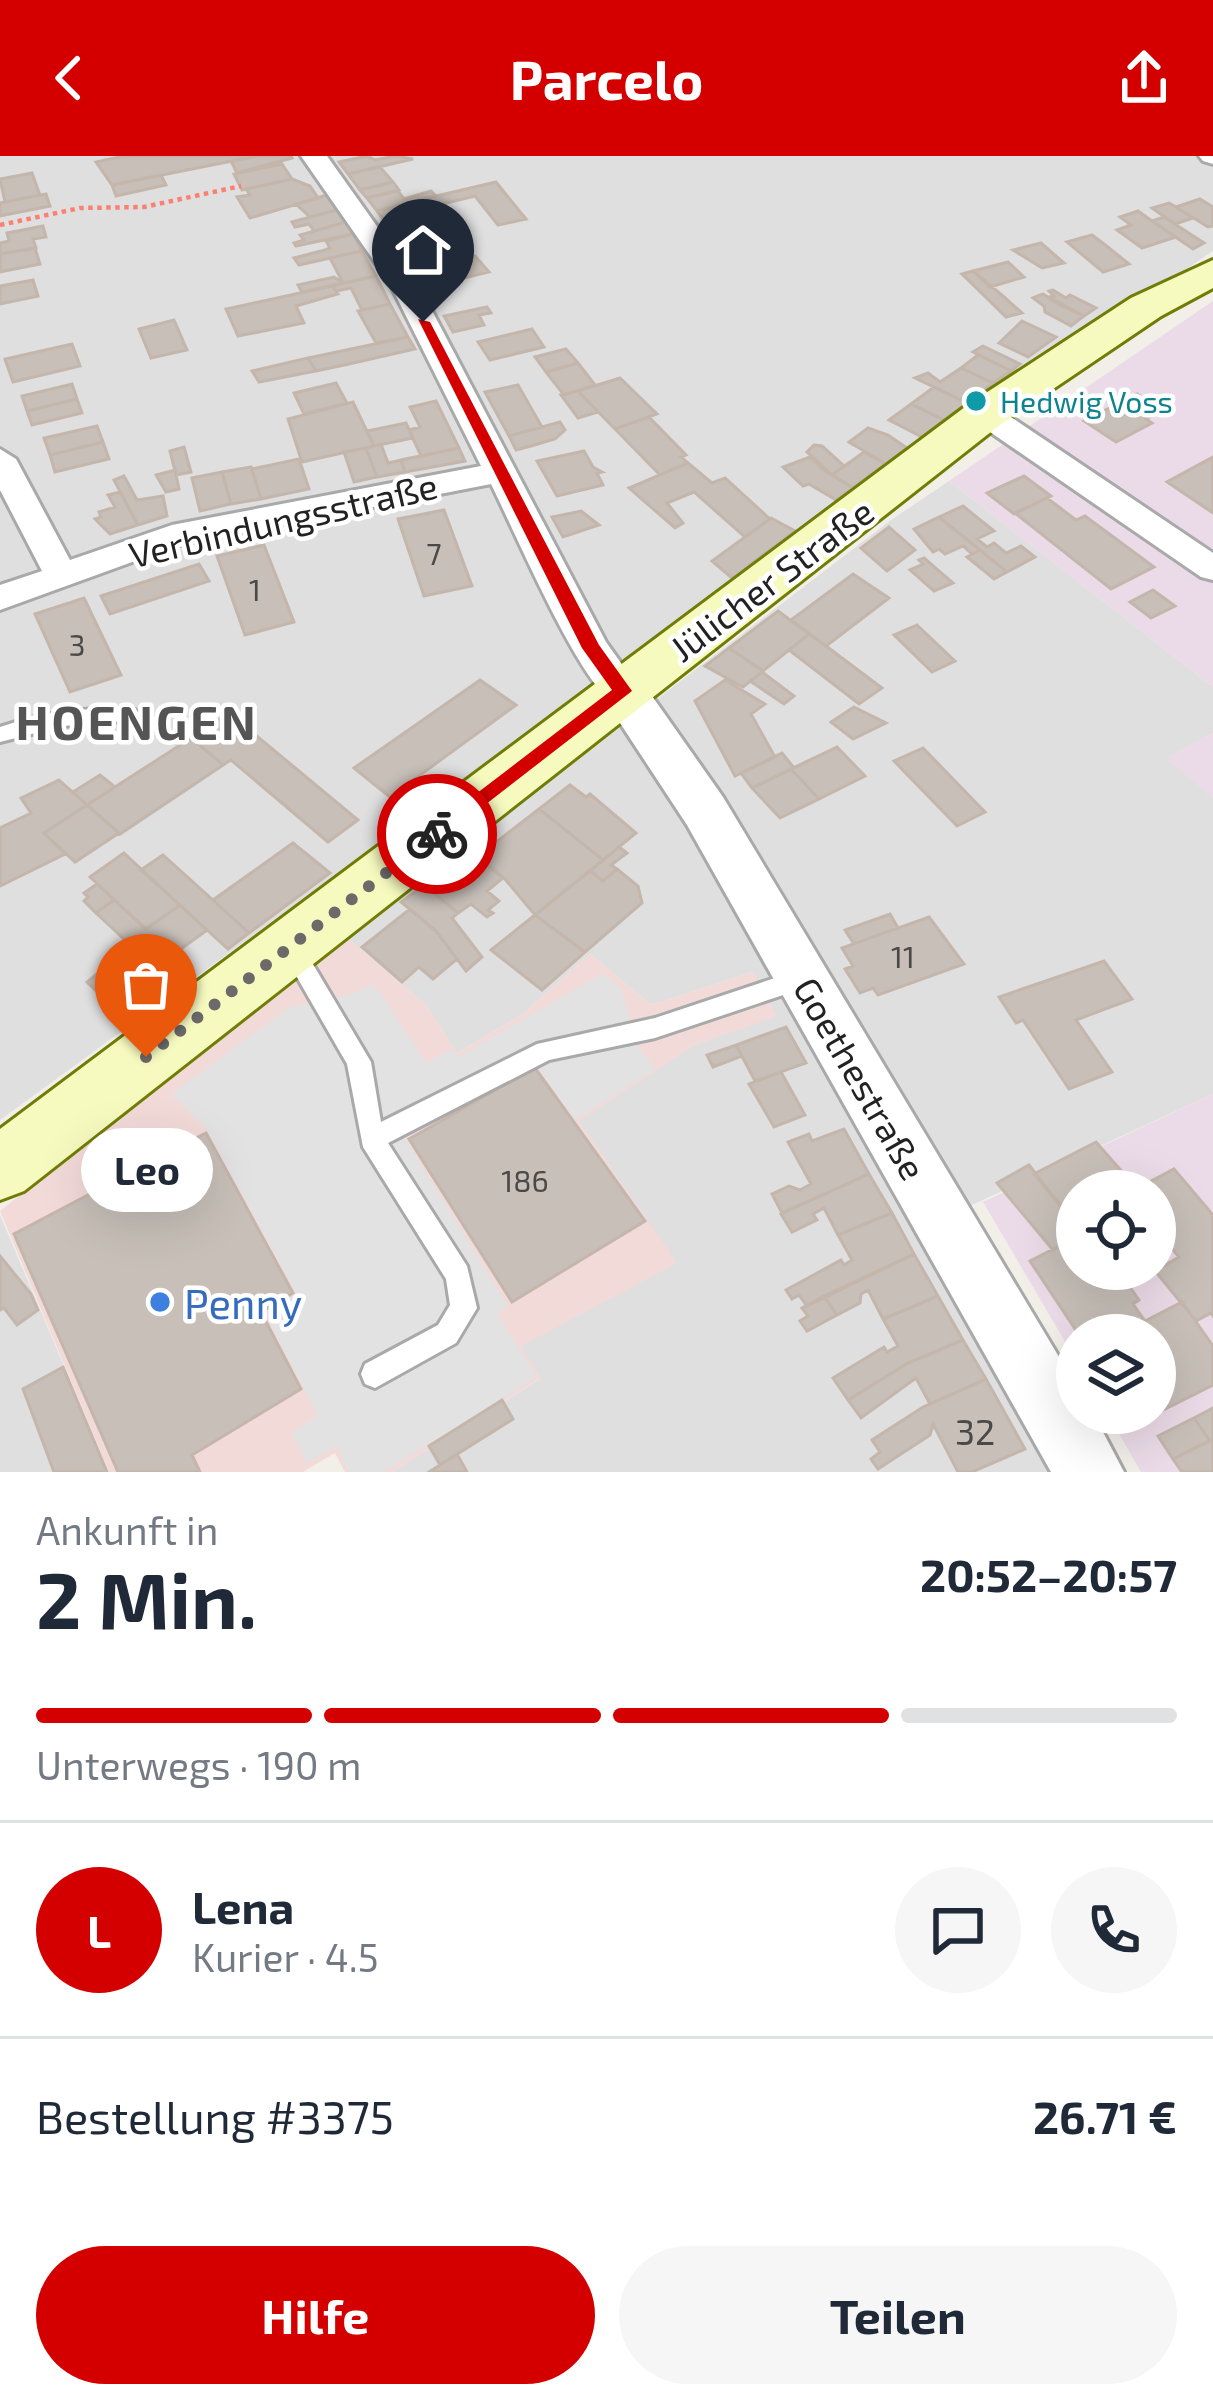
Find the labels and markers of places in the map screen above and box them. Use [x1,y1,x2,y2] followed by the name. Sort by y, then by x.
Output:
[372,199,474,322] pin
[1000,383,1173,419] place label: Hedwig Voss
[963,388,989,414] marker: Hedwig Voss
[95,934,197,1057] pin
[80,1129,212,1213] callout: Leo
[184,1277,302,1327] place label: Penny
[147,1289,173,1315] marker: Penny

